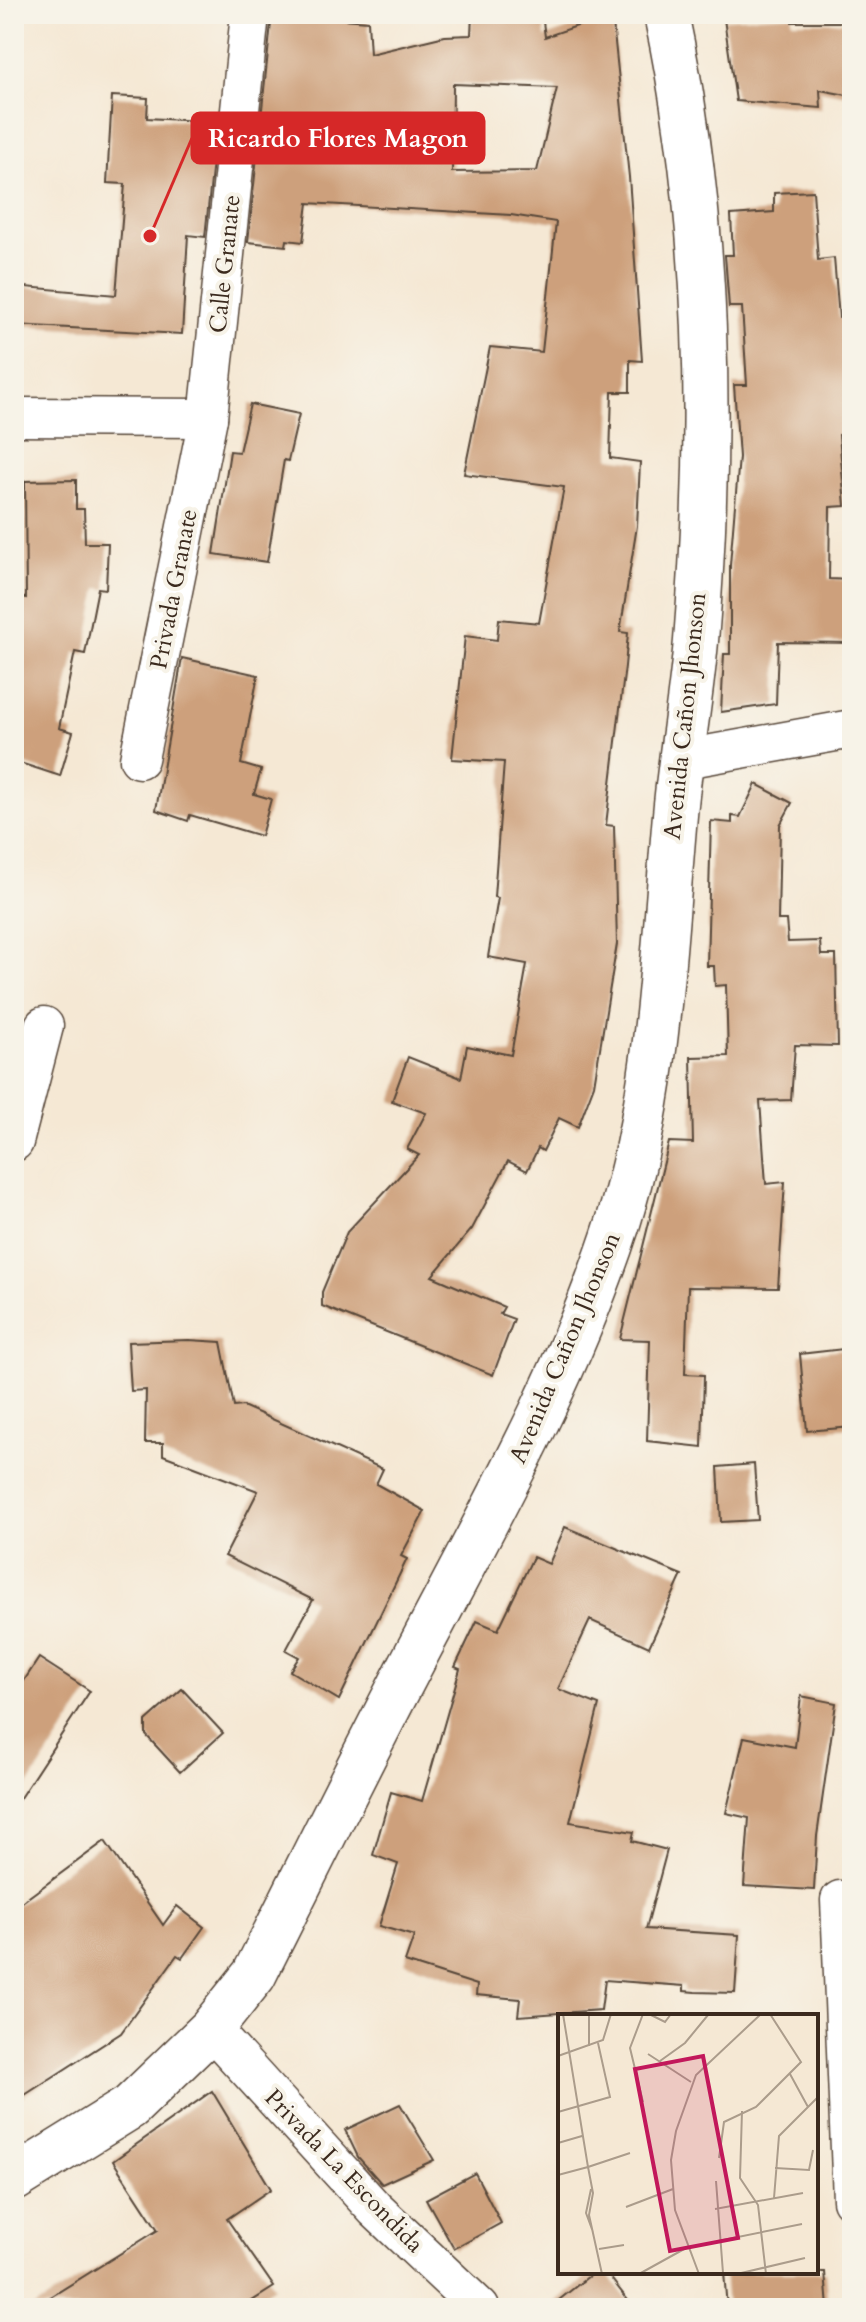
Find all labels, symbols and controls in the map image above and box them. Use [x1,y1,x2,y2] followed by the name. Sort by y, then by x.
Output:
[192,113,484,163] callout: Ricardo Flores Magon
[208,121,468,156] text: Ricardo Flores Magon
[201,193,249,335] street label: Calle Granate
[142,506,206,672] street label: Privada Granate
[656,591,714,841] street label: Avenida Cañon Jhonson
[501,1227,629,1469] street label: Avenida Cañon Jhonson
[558,2014,818,2274] inset map
[257,2082,431,2261] street label: Privada La Escondida

